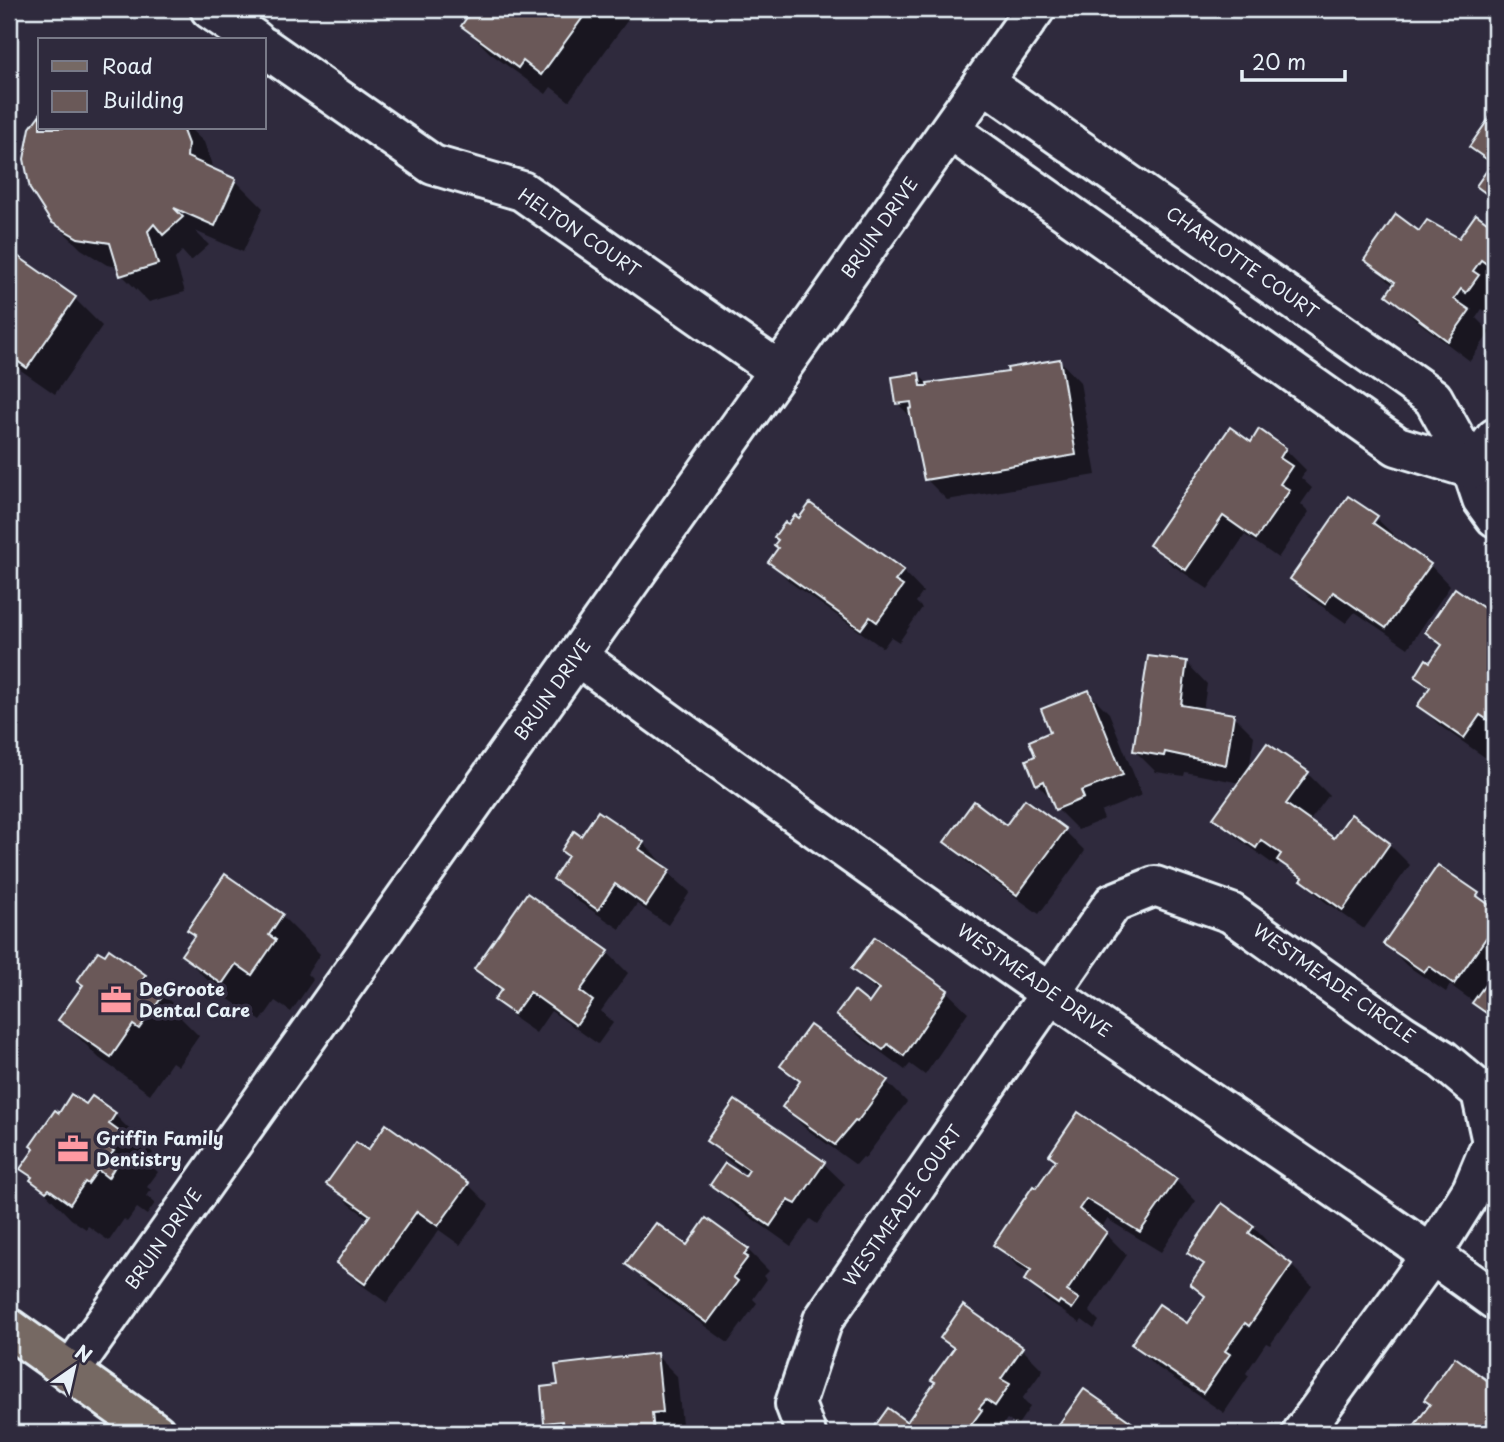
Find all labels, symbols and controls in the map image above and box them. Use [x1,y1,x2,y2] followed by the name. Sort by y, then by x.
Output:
[38,38,266,130] legend
[1242,38,1345,82] scale bar
[1252,45,1306,77] text: 20 m
[102,49,153,81] text: Road
[102,83,184,115] text: Building
[834,171,924,283] street label: BRUIN DRIVE
[513,181,647,283] street label: HELTON COURT
[1161,199,1325,325] street label: CHARLOTTE COURT
[507,633,597,745] street label: BRUIN DRIVE
[952,916,1117,1043] street label: WESTMEADE DRIVE
[1248,916,1422,1049] street label: WESTMEADE CIRCLE
[139,975,250,1023] place label: DeGroote Dental Care
[99,983,133,1017] office icon: DeGroote Dental Care
[836,1118,968,1291] street label: WESTMEADE COURT
[96,1124,224,1172] place label: Griffin Family Dentistry
[56,1132,90,1166] office icon: Griffin Family Dentistry
[118,1182,208,1294] street label: BRUIN DRIVE
[38,1334,108,1404] north arrow
[70,1337,98,1369] text: N

